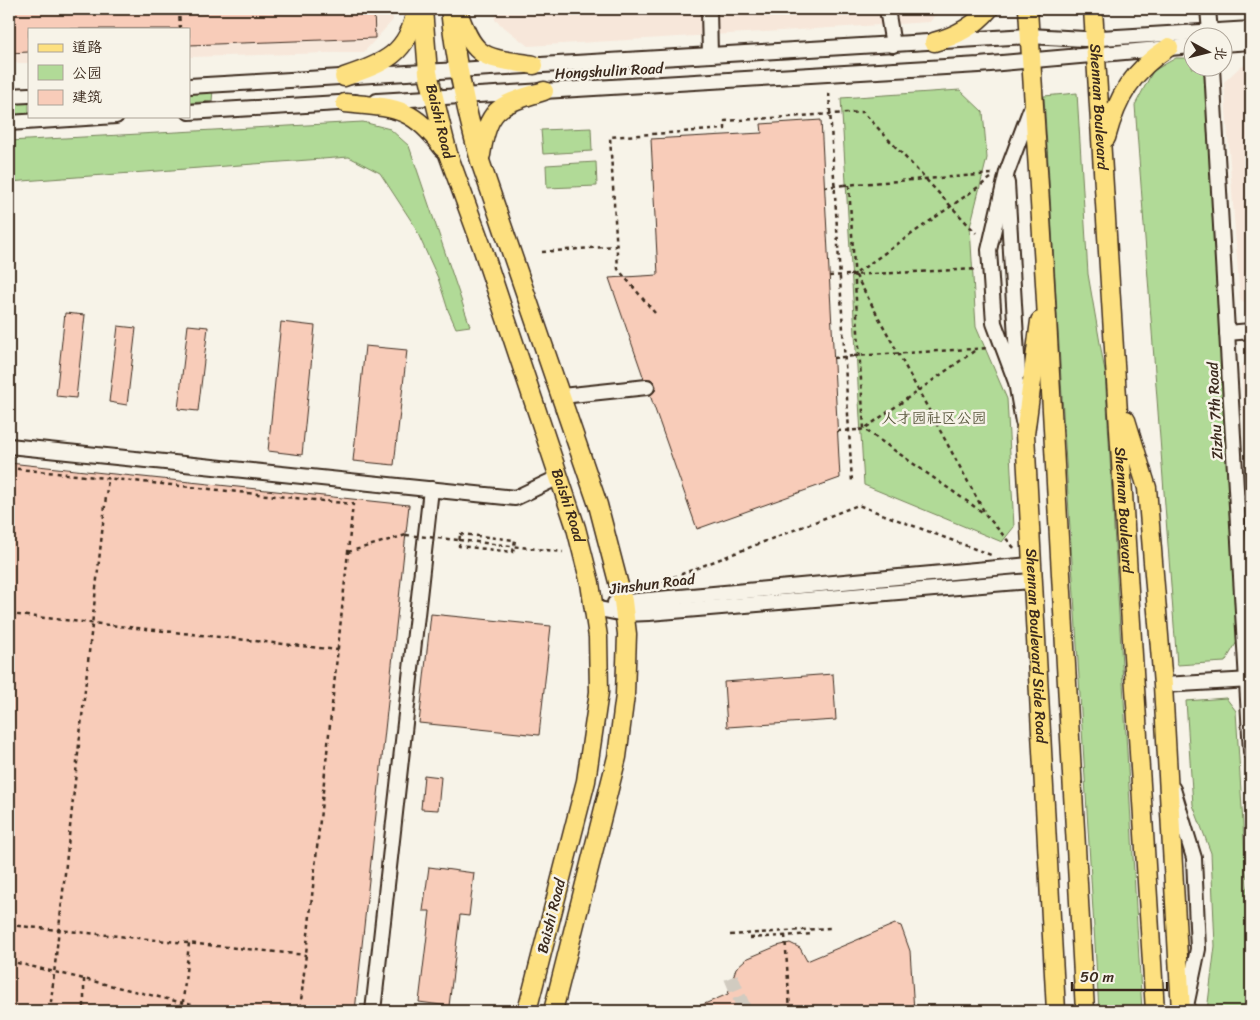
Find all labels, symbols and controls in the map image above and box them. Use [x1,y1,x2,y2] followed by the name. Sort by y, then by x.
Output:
[28,28,190,118] legend
[1182,28,1232,78] north arrow
[72,34,102,60] text: 道路
[1082,43,1116,172] street label: Shennan Boulevard
[1207,45,1234,62] text: 北
[554,55,665,87] street label: Hongshulin Road
[72,60,102,86] text: 公园
[418,81,462,164] street label: Baishi Road
[72,84,102,110] text: 建筑
[1199,360,1231,460] street label: Zizhu 7th Road
[881,405,987,431] park label: 人才园社区公园
[1107,446,1141,575] street label: Shennan Boulevard
[544,465,592,546] street label: Baishi Road
[1018,547,1055,745] street label: Shennan Boulevard Side Road
[607,566,697,602] street label: Jinshun Road
[529,875,573,956] street label: Baishi Road
[1072,960,1168,992] scale bar
[1080,964,1115,990] text: 50 m

